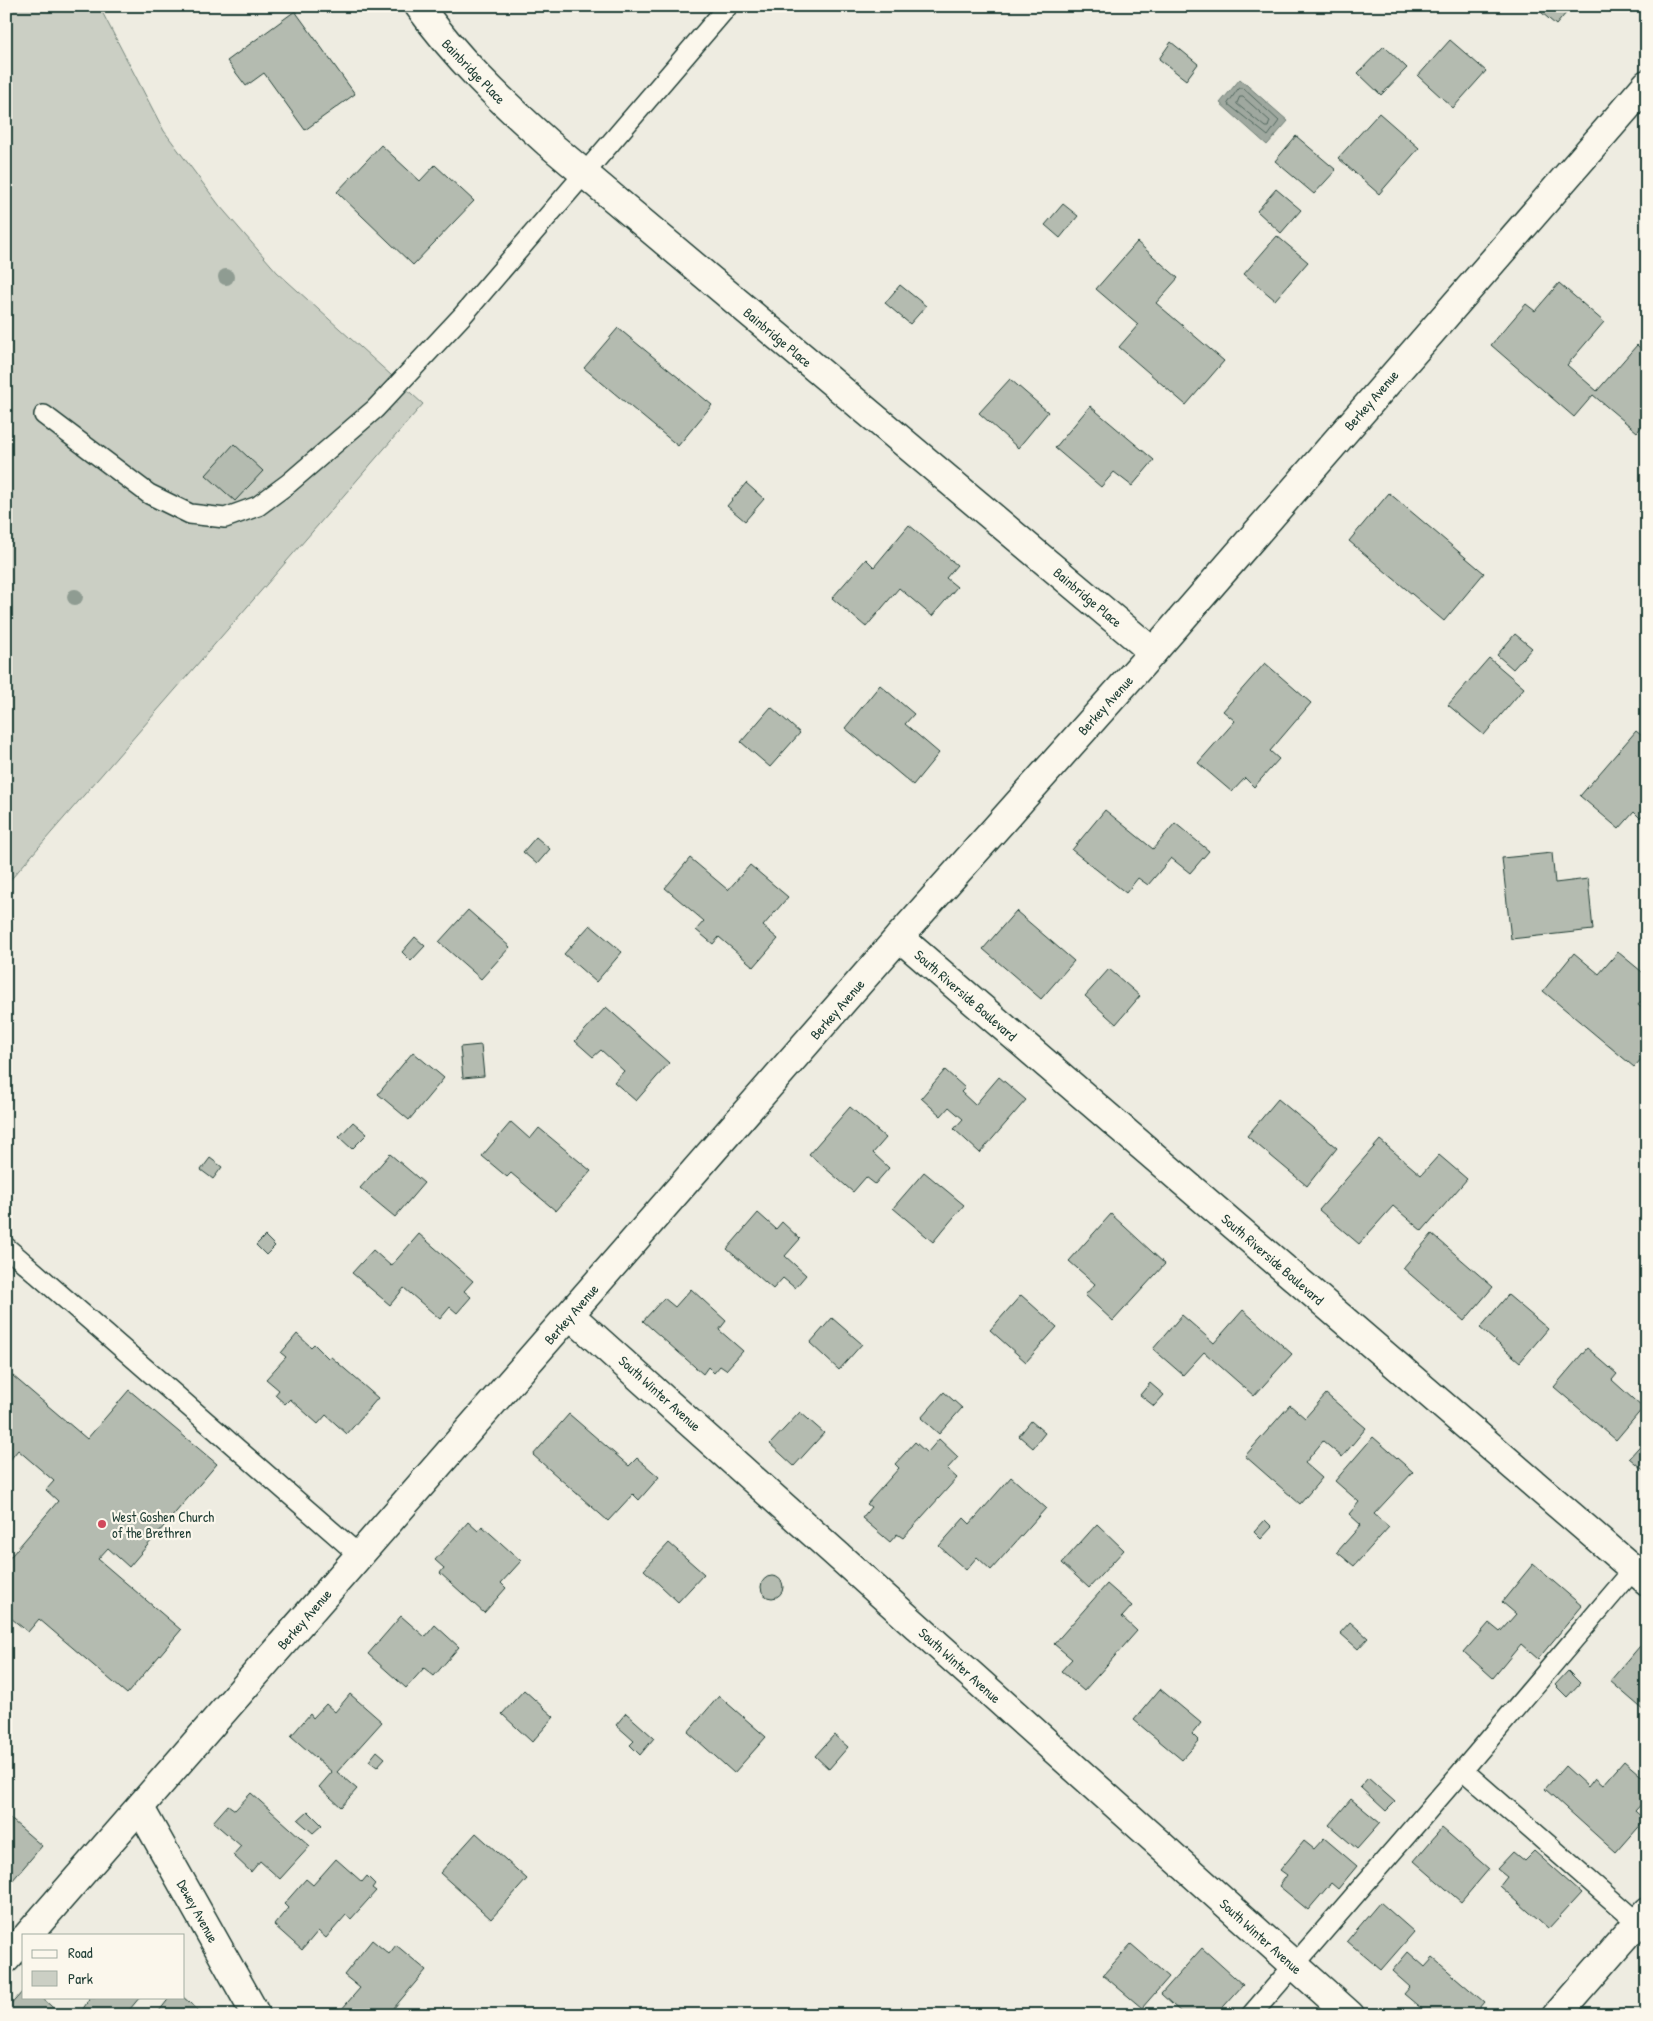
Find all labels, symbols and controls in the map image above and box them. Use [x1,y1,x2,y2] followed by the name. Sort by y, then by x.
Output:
[437,34,510,109] street label: Bainbridge Place
[739,303,817,372] street label: Bainbridge Place
[1340,365,1404,435] street label: Berkey Avenue
[1049,563,1127,632] street label: Bainbridge Place
[1073,671,1138,740] street label: Berkey Avenue
[911,945,1022,1045] street label: South Riverside Boulevard
[806,974,870,1044] street label: Berkey Avenue
[1218,1209,1329,1309] street label: South Riverside Boulevard
[540,1279,604,1349] street label: Berkey Avenue
[615,1351,705,1435] street label: South Winter Avenue
[112,1507,214,1542] place label: West Goshen Church of the Brethren
[96,1518,108,1530] marker: West Goshen Church of the Brethren
[273,1584,337,1654] street label: Berkey Avenue
[915,1623,1005,1707] street label: South Winter Avenue
[172,1876,223,1947] street label: Dewey Avenue
[1216,1894,1306,1978] street label: South Winter Avenue
[22,1934,185,1998] legend
[68,1942,93,1963] text: Road
[68,1968,93,1989] text: Park

